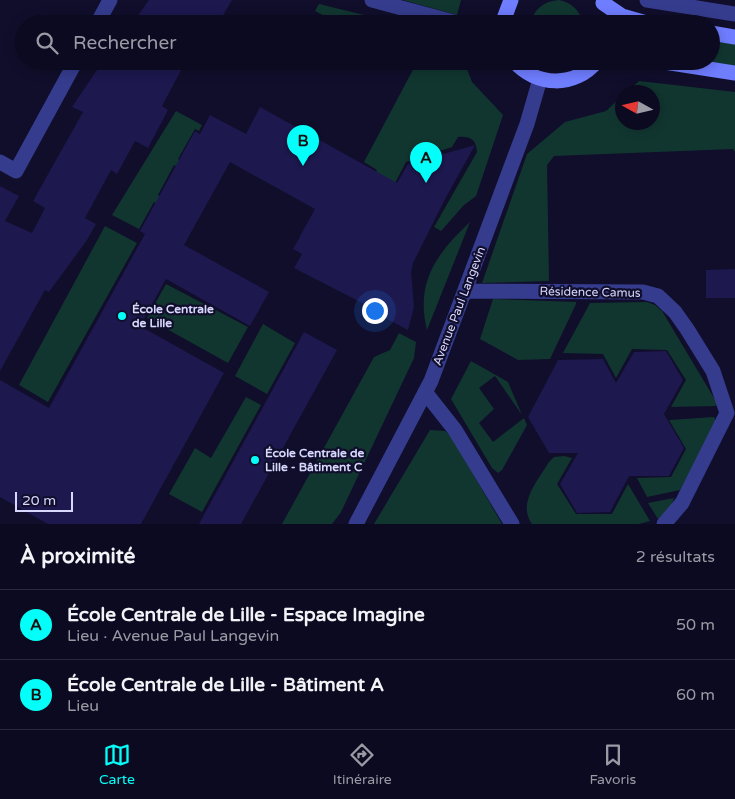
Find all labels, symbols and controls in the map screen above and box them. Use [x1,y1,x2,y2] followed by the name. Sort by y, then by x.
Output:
[15,15,720,70] search box
[33,29,61,57] icon: search
[73,32,176,54] text: Rechercher
[615,85,660,130] north arrow
[287,125,319,166] pin: B
[410,142,442,183] pin: A
[430,245,488,367] street label: Avenue Paul Langevin
[539,284,641,300] street label: Résidence Camus
[362,298,388,324] your location
[132,302,214,330] place label: École Centrale de Lille
[116,310,128,322] marker: École Centrale de Lille
[265,446,365,474] place label: École Centrale de Lille - Bâtiment C
[249,454,261,466] marker: École Centrale de Lille - Bâtiment C
[15,489,72,512] scale bar
[22,492,56,509] text: 20 m
[20,544,135,569] text: À proximité
[636,547,715,567] text: 2 résultats
[67,604,425,626] text: École Centrale de Lille - Espace Imagine
[30,615,42,635] text: A
[676,615,715,635] text: 50 m
[67,626,279,646] text: Lieu · Avenue Paul Langevin
[67,674,384,696] text: École Centrale de Lille - Bâtiment A
[30,685,42,705] text: B
[676,685,715,705] text: 60 m
[67,696,99,716] text: Lieu
[99,741,135,788] tab: Carte
[333,741,392,788] tab: Itinéraire
[590,741,636,788] tab: Favoris

